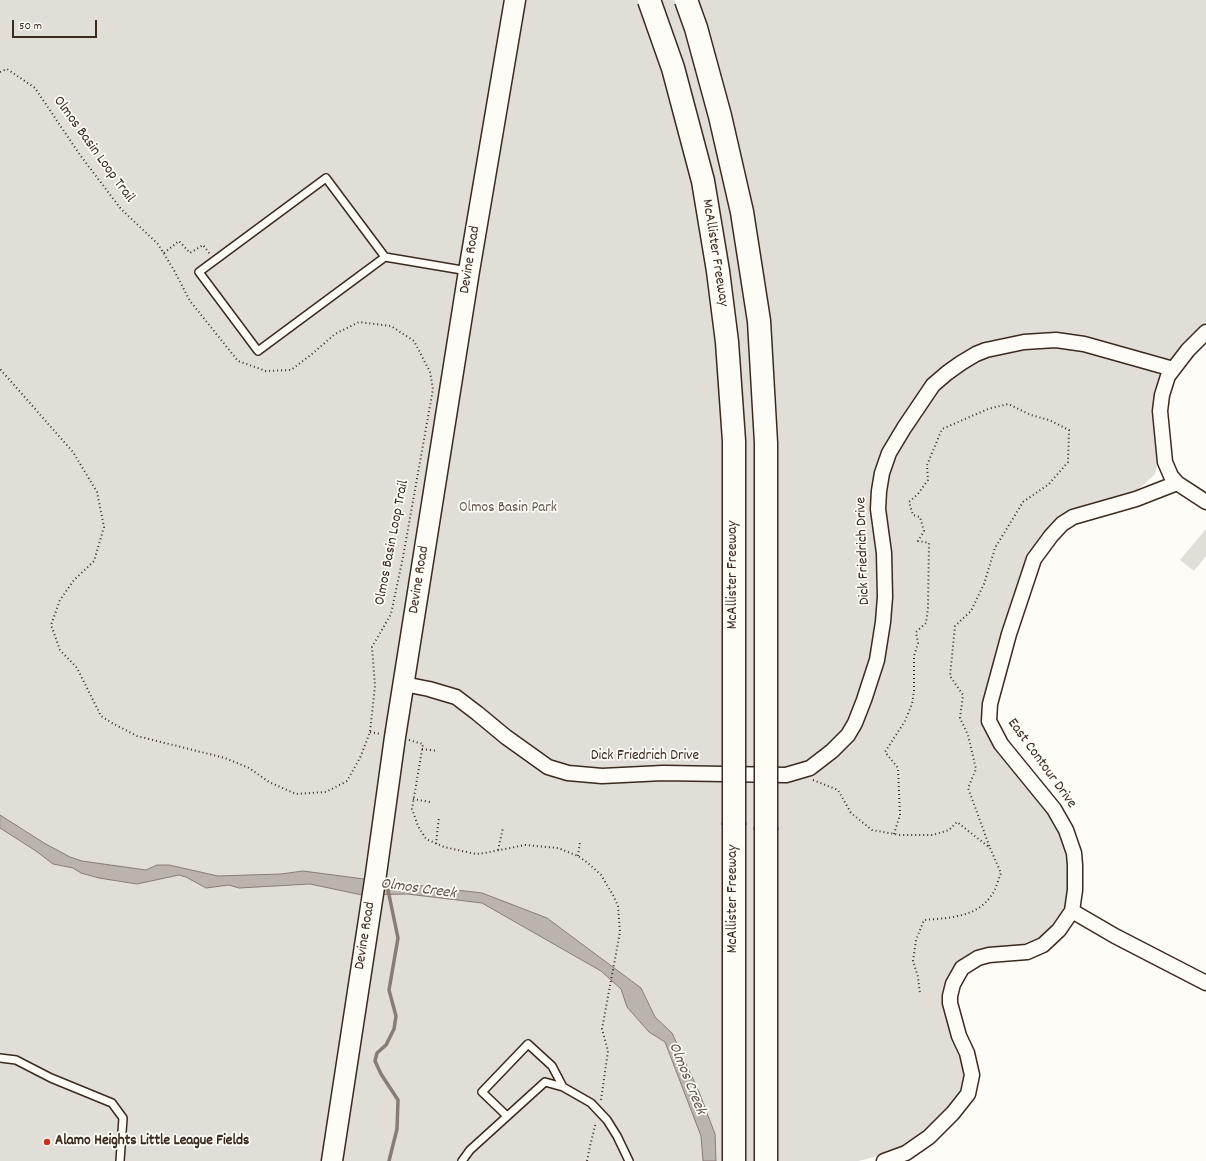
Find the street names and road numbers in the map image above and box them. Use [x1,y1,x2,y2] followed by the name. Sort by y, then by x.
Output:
[48,93,138,207] street label: Olmos Basin Loop Trail
[697,198,731,308] street label: McAllister Freeway
[457,225,485,295] street label: Devine Road
[372,479,414,607] street label: Olmos Basin Loop Trail
[853,497,875,605] street label: Dick Friedrich Drive
[725,521,743,629] street label: McAllister Freeway
[406,545,434,615] street label: Devine Road
[1002,716,1080,812] street label: East Contour Drive
[591,748,699,766] street label: Dick Friedrich Drive
[725,845,743,953] street label: McAllister Freeway
[352,901,380,971] street label: Devine Road

